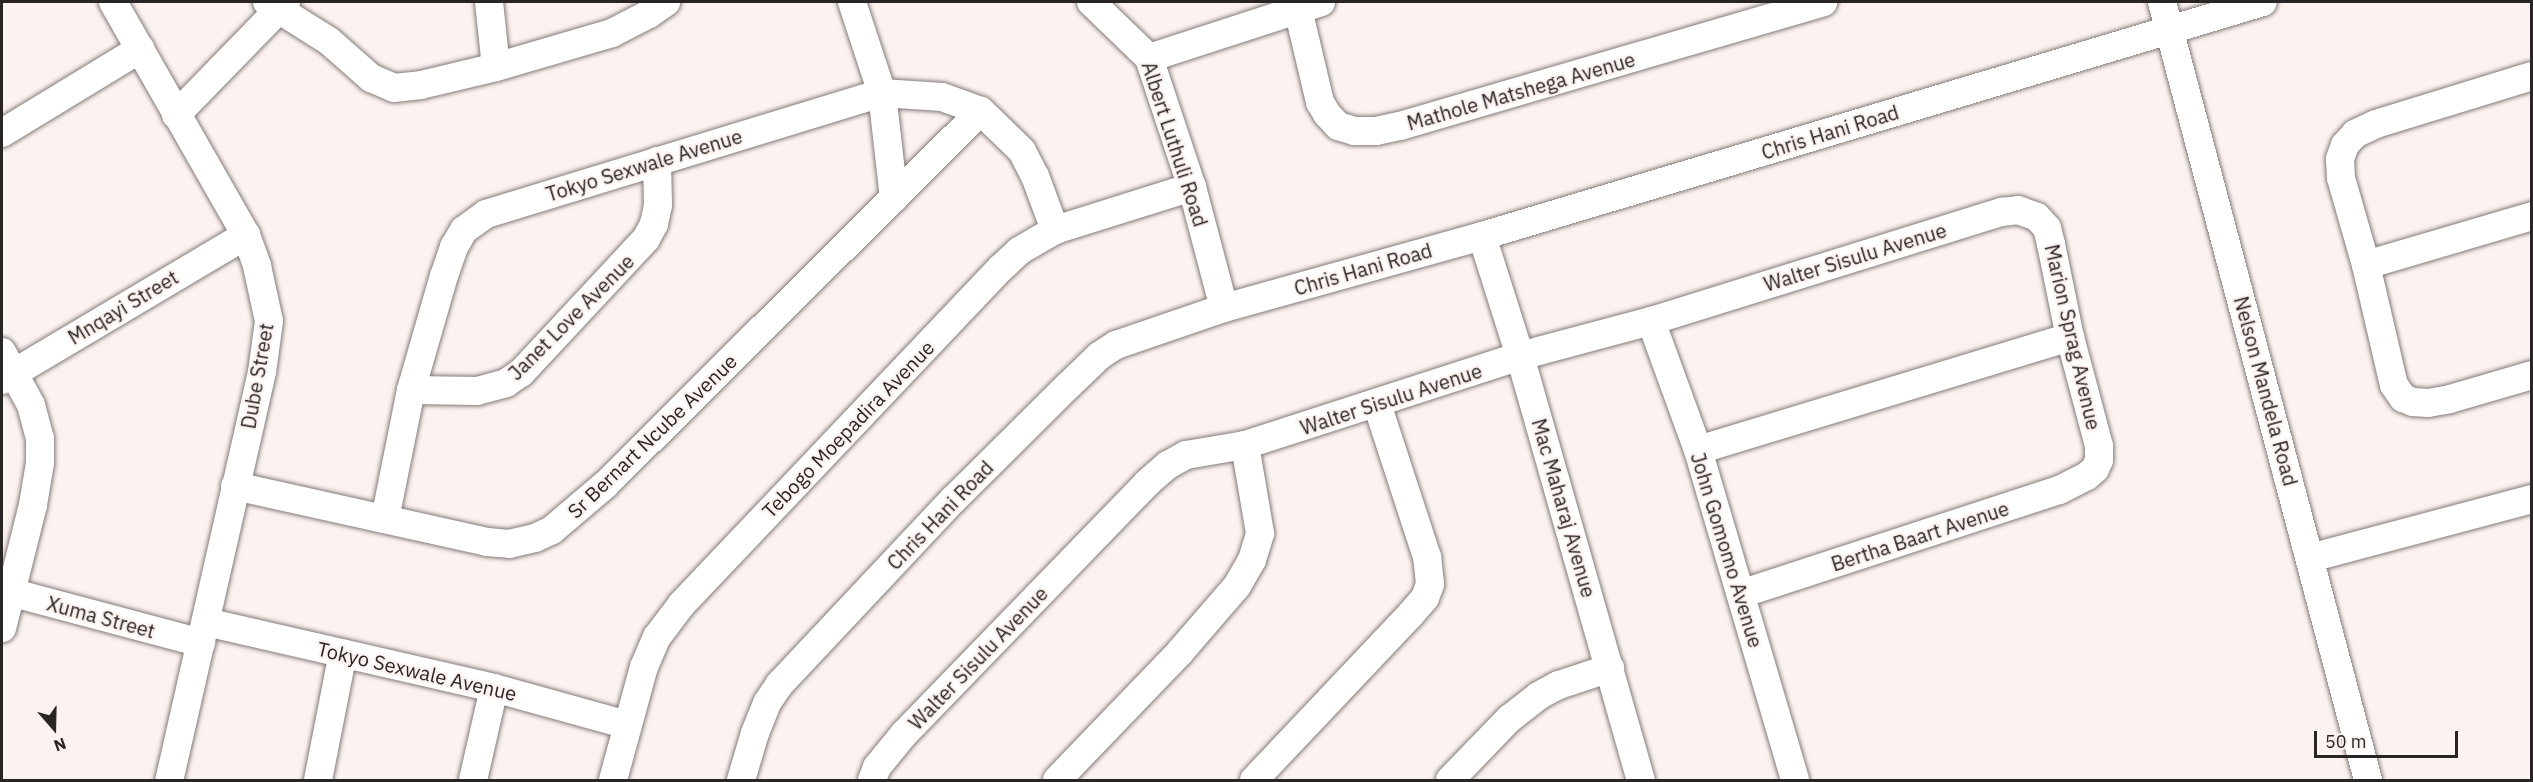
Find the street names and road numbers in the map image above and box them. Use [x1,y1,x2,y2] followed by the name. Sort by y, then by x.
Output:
[1404,47,1638,135] street label: Mathole Matshega Avenue
[1137,58,1213,230] street label: Albert Luthuli Road
[1758,100,1902,164] street label: Chris Hani Road
[543,124,745,206] street label: Tokyo Sexwale Avenue
[1761,218,1949,296] street label: Walter Sisulu Avenue
[1291,238,1435,300] street label: Chris Hani Road
[2040,242,2106,432] street label: Marion Sprag Avenue
[503,249,639,385] street label: Janet Love Avenue
[64,265,182,349] street label: Mnqayi Street
[2229,294,2303,488] street label: Nelson Mandela Road
[236,321,278,431] street label: Dube Street
[757,335,939,523] street label: Tebogo Moepadira Avenue
[562,349,742,523] street label: Sr Bernart Ncube Avenue
[1297,358,1485,440] street label: Walter Sisulu Avenue
[1527,416,1601,600] street label: Mac Maharaj Avenue
[1686,450,1768,650] street label: John Gomomo Avenue
[882,455,998,575] street label: Chris Hani Road
[1828,496,2012,576] street label: Bertha Baart Avenue
[904,581,1052,735] street label: Walter Sisulu Avenue
[44,591,158,643] street label: Xuma Street
[315,636,519,706] street label: Tokyo Sexwale Avenue

